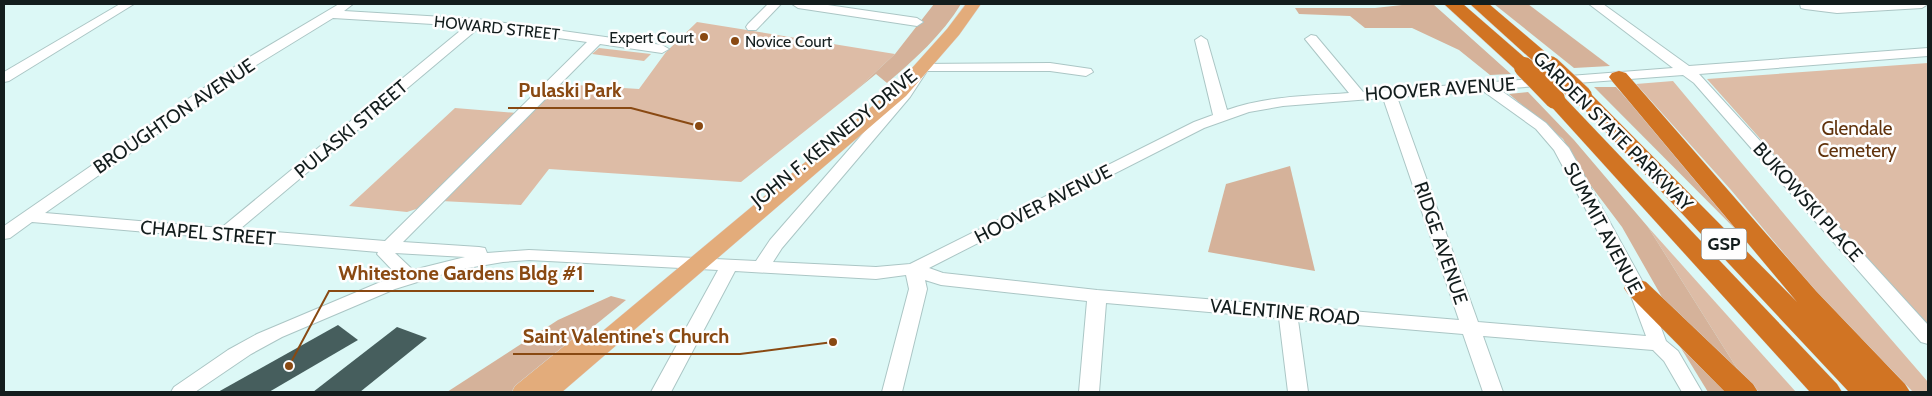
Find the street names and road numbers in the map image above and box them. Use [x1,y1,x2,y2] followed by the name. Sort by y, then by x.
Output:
[433,12,561,44] street label: HOWARD STREET
[1528,46,1698,216] street label: GARDEN STATE PARKWAY
[89,53,259,179] street label: BROUGHTON AVENUE
[746,64,921,213] street label: JOHN F. KENNEDY DRIVE
[1364,72,1516,106] street label: HOOVER AVENUE
[290,75,412,183] street label: PULASKI STREET
[1748,138,1868,266] street label: BUKOWSKI PLACE
[1559,158,1647,298] street label: SUMMIT AVENUE
[971,160,1115,248] street label: HOOVER AVENUE
[1409,179,1473,307] street label: RIDGE AVENUE
[139,216,277,250] street label: CHAPEL STREET
[1702,228,1746,260] road number: GSP
[1209,294,1361,330] street label: VALENTINE ROAD

